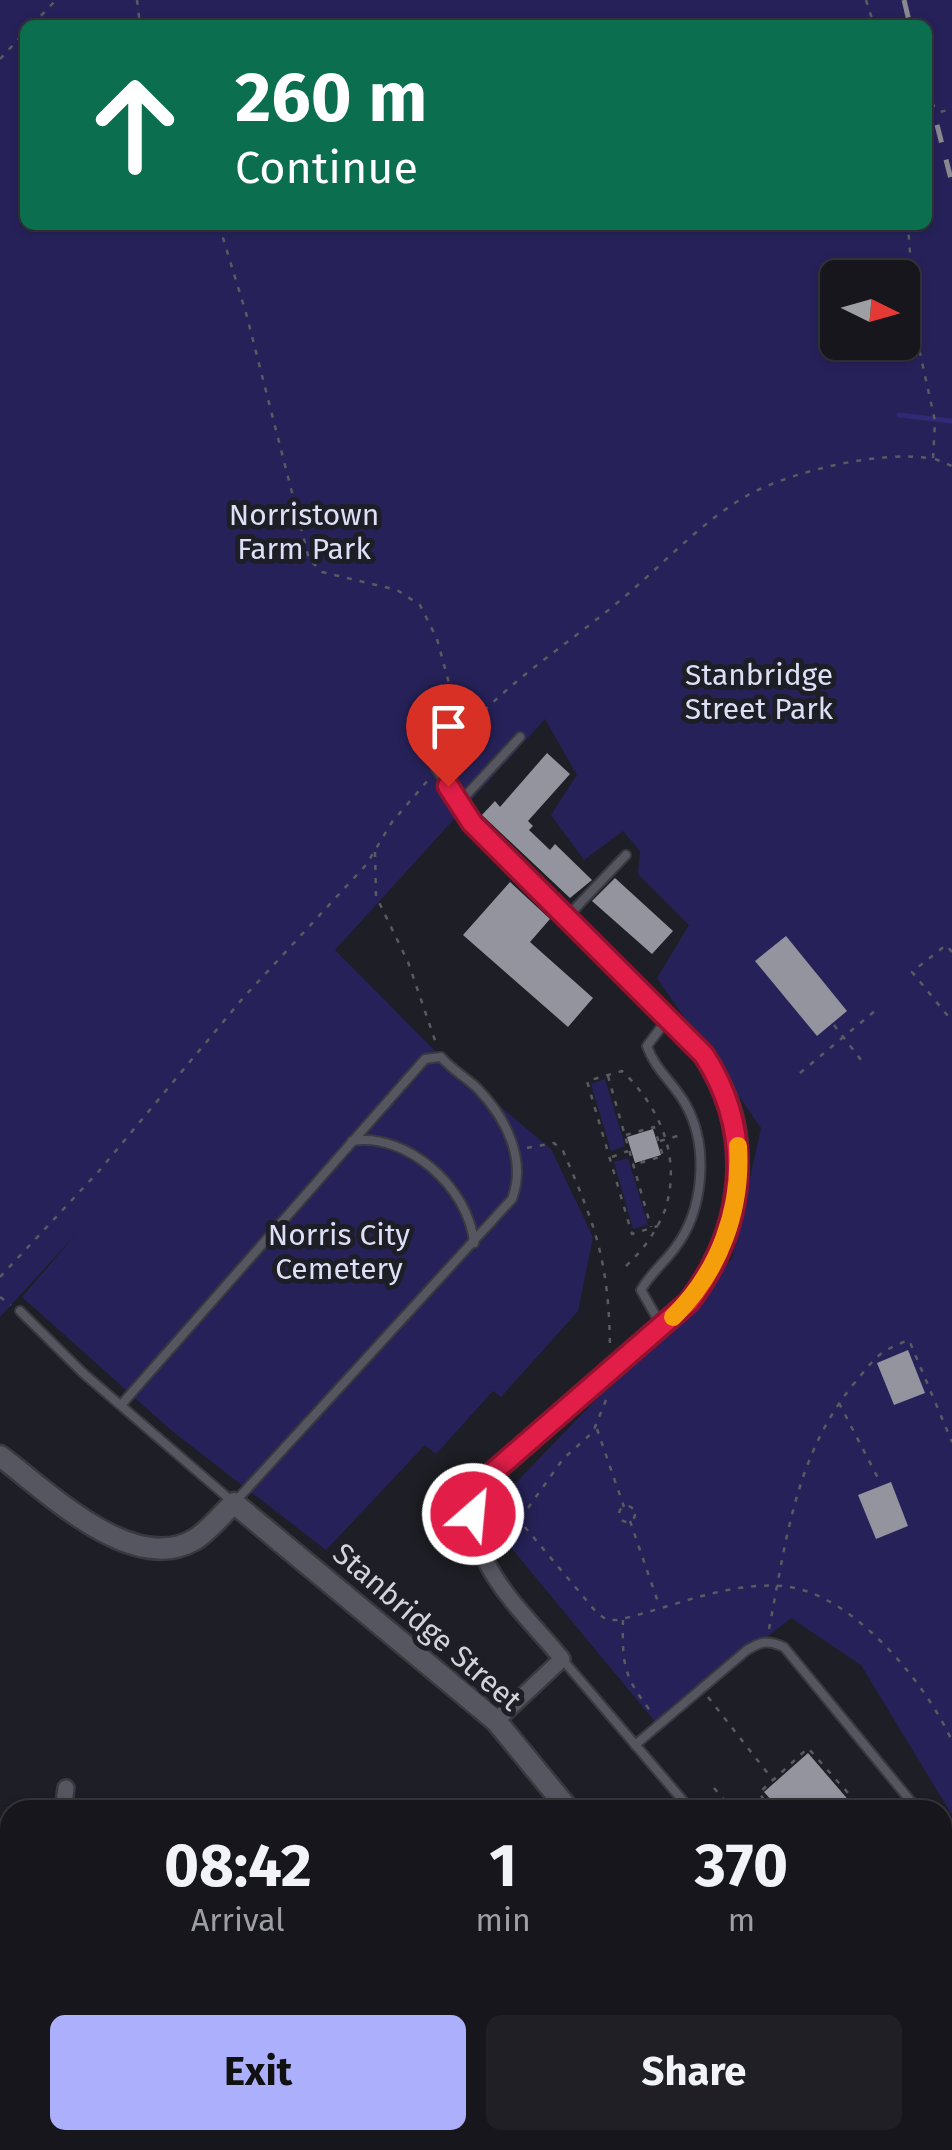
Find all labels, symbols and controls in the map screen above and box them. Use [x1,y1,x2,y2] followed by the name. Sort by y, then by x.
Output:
[235,56,427,140] text: 260 m
[70,60,200,190] icon: ahead
[235,141,418,195] text: Continue
[820,260,920,360] north arrow
[820,260,920,360] map controls
[229,497,379,567] park label: Norristown Farm Park
[685,657,834,727] park label: Stanbridge Street Park
[406,684,491,787] pin
[421,699,476,754] icon: arrive
[268,1217,410,1287] park label: Norris City Cemetery
[421,1462,525,1566] position arrow
[326,1536,529,1719] street label: Stanbridge Street
[164,1830,312,1902] text: 08:42
[489,1830,517,1902] text: 1
[695,1830,788,1902] text: 370
[191,1901,285,1939] text: Arrival
[476,1901,531,1939] text: min
[728,1901,755,1939] text: m
[50,2015,466,2130] button: Exit
[486,2015,902,2130] button: Share

